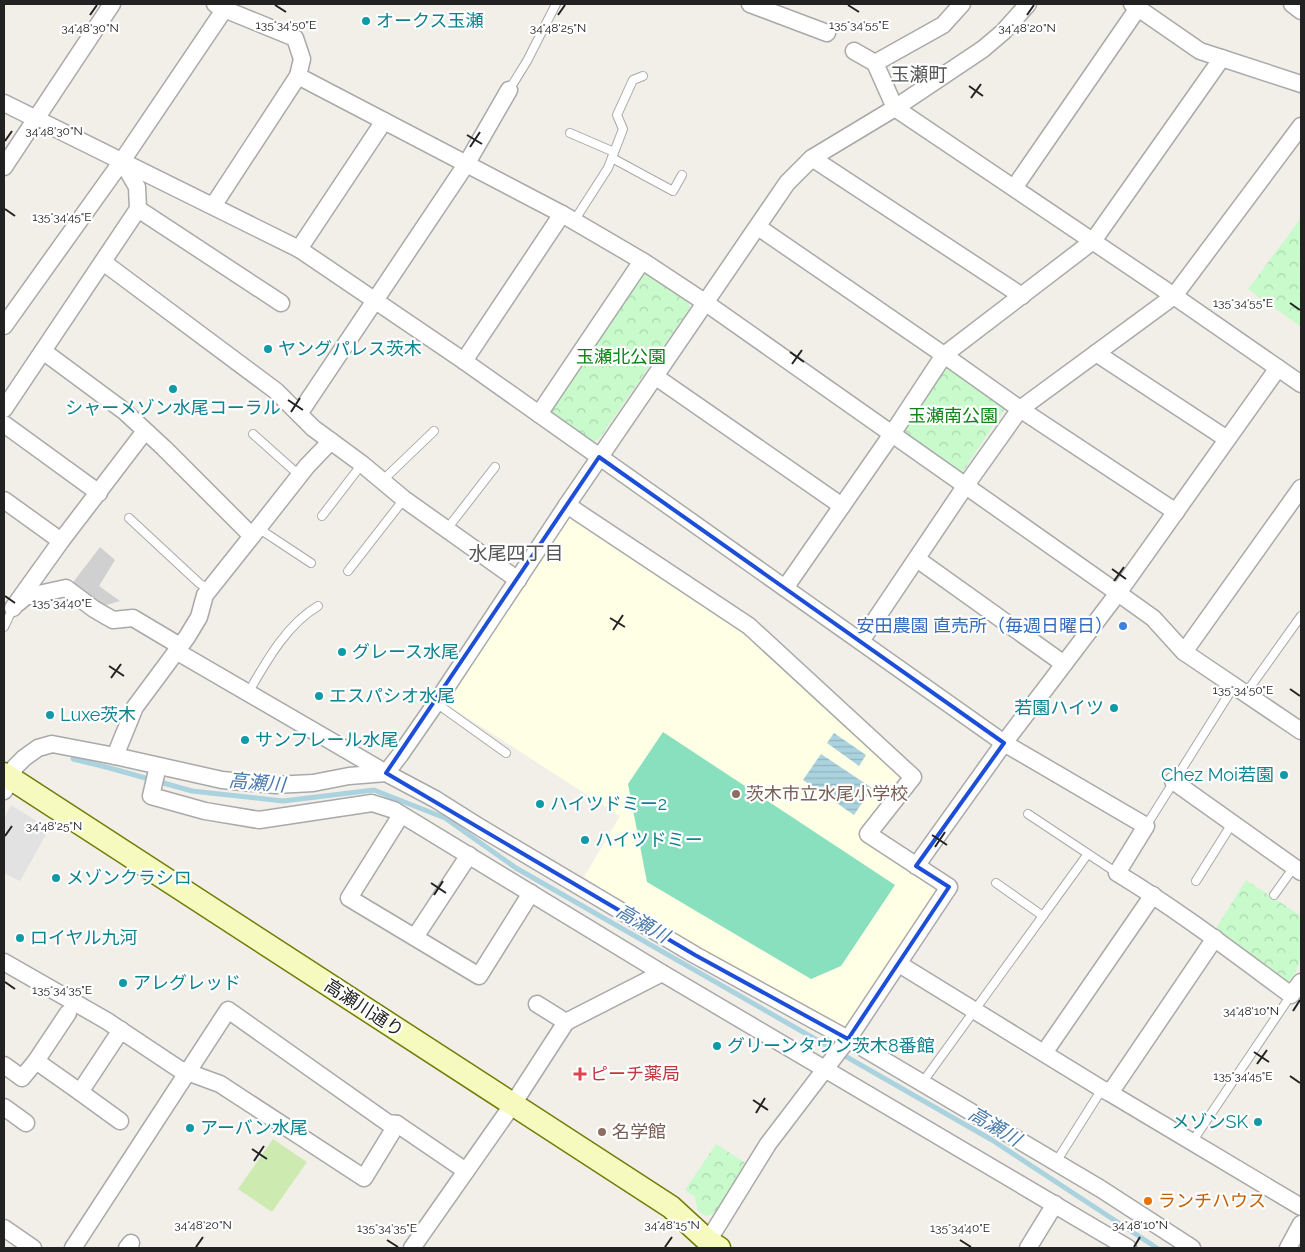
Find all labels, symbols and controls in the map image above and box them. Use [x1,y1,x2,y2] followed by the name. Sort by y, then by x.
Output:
[376,10,483,31] place label: オークス玉瀬
[360,15,372,27] marker: オークス玉瀬
[256,18,316,32] text: 135°34'50"E
[829,18,889,32] text: 135°34'55"E
[61,21,119,35] text: 34°48'30"N
[530,21,586,35] text: 34°48'25"N
[998,21,1056,35] text: 34°48'20"N
[890,63,948,85] district label: 玉瀬町
[25,124,83,138] text: 34°48'30"N
[32,210,92,224] text: 135°34'45"E
[1213,296,1273,310] text: 135°34'55"E
[278,338,422,359] place label: ヤングパレス茨木
[262,343,274,355] marker: ヤングパレス茨木
[576,346,666,367] park label: 玉瀬北公園
[167,383,179,395] marker: シャーメゾン水尾コーラル
[65,397,281,418] place label: シャーメゾン水尾コーラル
[908,405,998,426] park label: 玉瀬南公園
[468,542,564,564] district label: 水尾四丁目
[32,596,92,610] text: 135°34'40"E
[856,615,1113,636] place label: 安田農園 直売所（毎週日曜日）
[1117,620,1129,632] marker: 安田農園 直売所（毎週日曜日）
[352,641,459,662] place label: グレース水尾
[336,646,348,658] marker: グレース水尾
[1213,683,1273,697] text: 135°34'50"E
[329,685,455,706] place label: エスパシオ水尾
[313,690,325,702] marker: エスパシオ水尾
[1014,697,1104,718] place label: 若園ハイツ
[1108,702,1120,714] marker: 若園ハイツ
[60,704,136,725] place label: Luxe茨木
[44,709,56,721] marker: Luxe茨木
[255,729,398,750] place label: サンフレール水尾
[239,734,251,746] marker: サンフレール水尾
[1161,764,1274,785] place label: Chez Moi若園
[228,769,288,796] water label: 高瀬川
[1278,769,1290,781] marker: Chez Moi若園
[746,783,908,804] place label: 茨木市立水尾小学校
[730,788,742,800] marker: 茨木市立水尾小学校
[550,793,667,814] place label: ハイツドミー2
[534,798,546,810] marker: ハイツドミー2
[26,819,82,833] text: 34°48'25"N
[595,829,703,850] place label: ハイツドミー
[579,834,591,846] marker: ハイツドミー
[66,867,192,888] place label: メゾンクラシロ
[50,872,62,884] marker: メゾンクラシロ
[613,899,675,948] water label: 高瀬川
[30,927,137,948] place label: ロイヤル九河
[14,932,26,944] marker: ロイヤル九河
[133,972,241,993] place label: アレグレッド
[321,974,408,1041] street label: 高瀬川通り
[117,977,129,989] marker: アレグレッド
[32,983,92,997] text: 135°34'35"E
[1223,1004,1279,1018] text: 34°48'10"N
[727,1035,935,1056] place label: グリーンタウン茨木8番館
[711,1040,723,1052] marker: グリーンタウン茨木8番館
[590,1063,680,1084] place label: ピーチ薬局
[574,1068,586,1080] marker: ピーチ薬局
[1213,1069,1273,1083] text: 135°34'45"E
[965,1102,1027,1151] water label: 高瀬川
[1172,1111,1248,1132] place label: メゾンSK
[1252,1116,1264,1128] marker: メゾンSK
[200,1117,308,1138] place label: アーバン水尾
[612,1121,666,1142] place label: 名学館
[184,1122,196,1134] marker: アーバン水尾
[596,1126,608,1138] marker: 名学館
[1158,1190,1266,1211] place label: ランチハウス
[1142,1195,1154,1207] marker: ランチハウス
[174,1218,232,1232] text: 34°48'20"N
[644,1218,700,1232] text: 34°48'15"N
[1112,1218,1168,1232] text: 34°48'10"N
[357,1221,417,1235] text: 135°34'35"E
[930,1221,990,1235] text: 135°34'40"E

